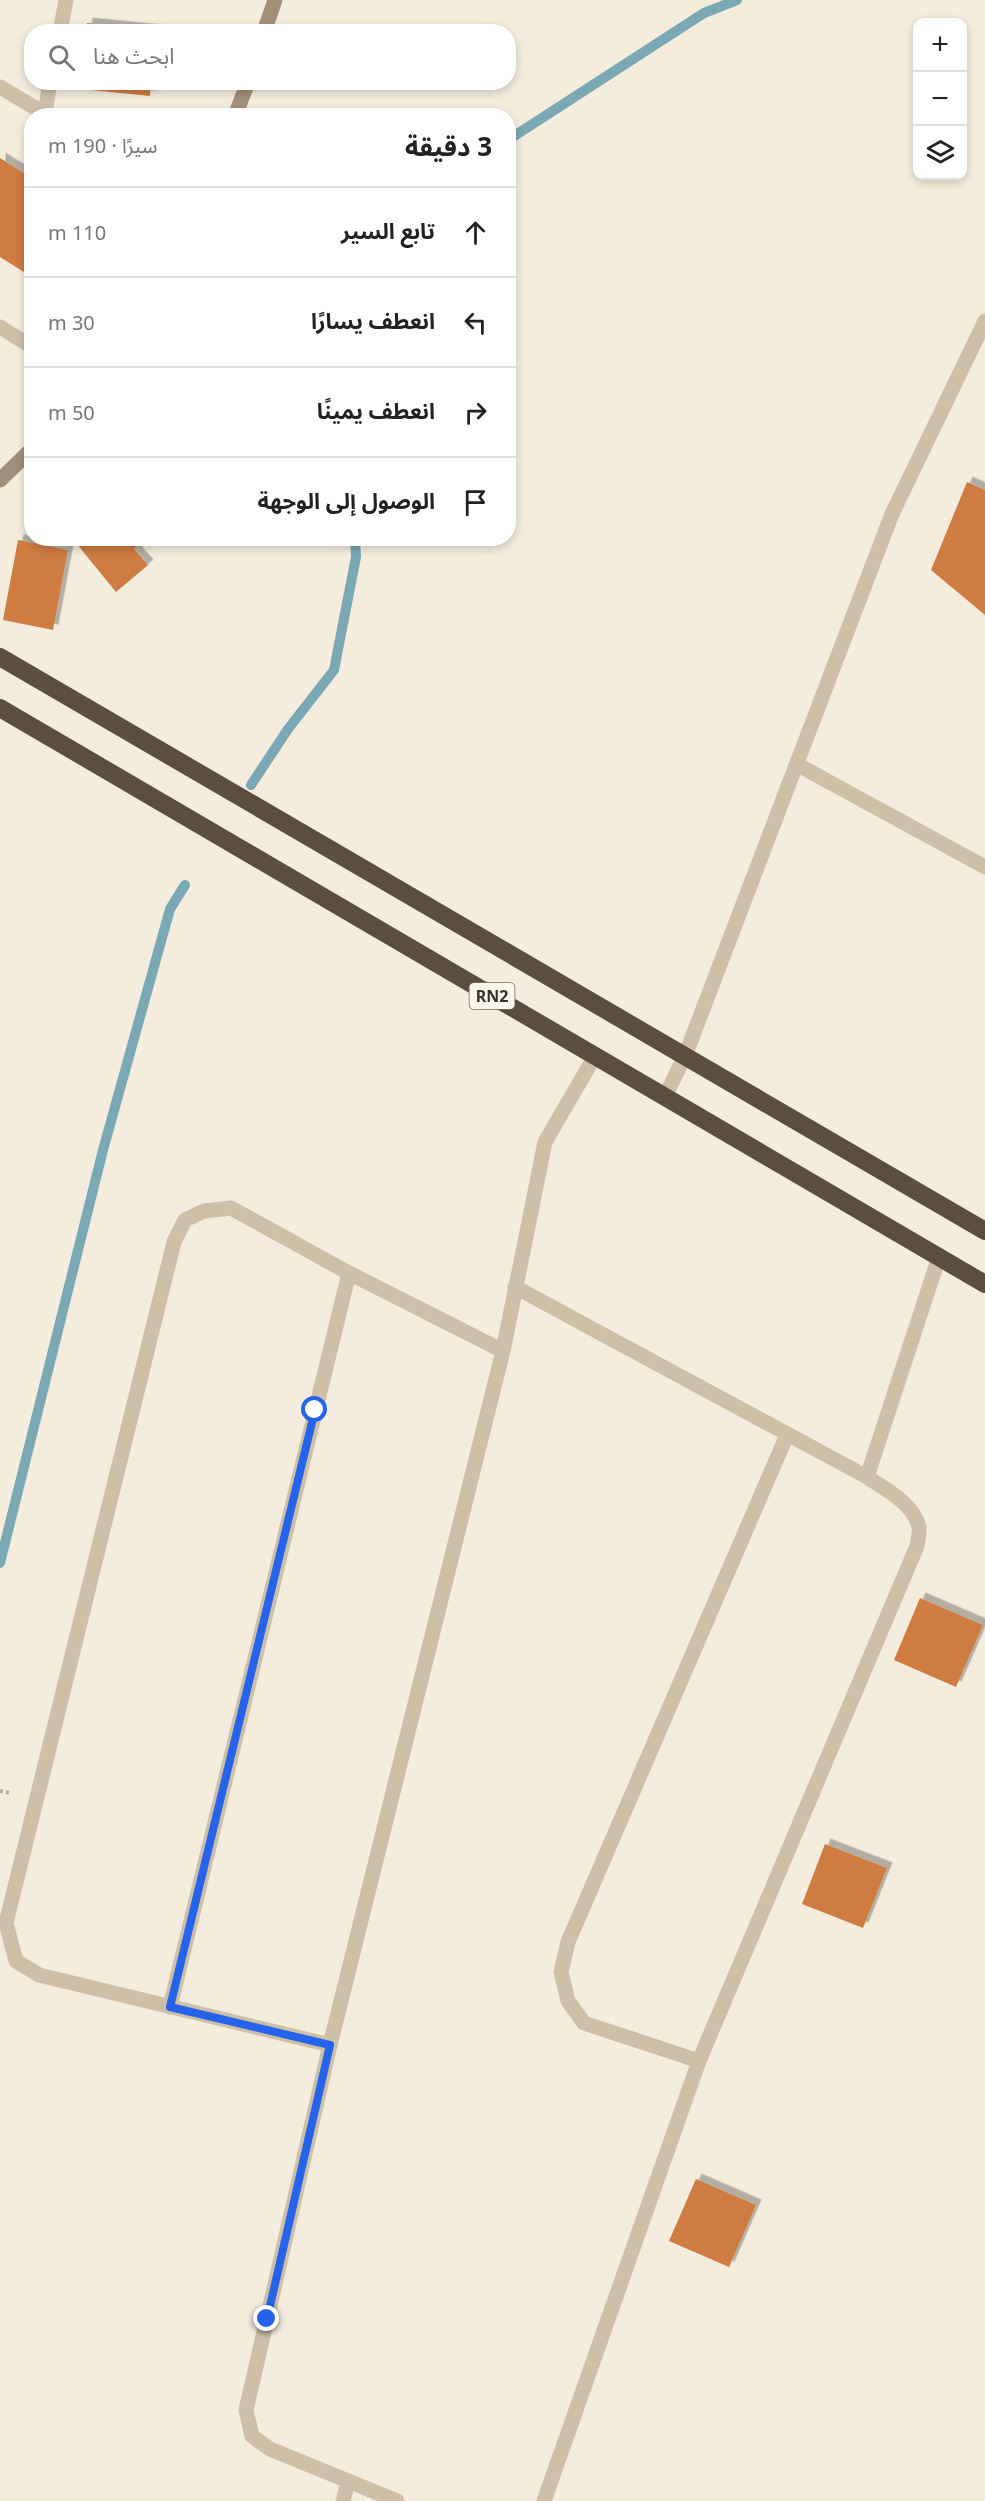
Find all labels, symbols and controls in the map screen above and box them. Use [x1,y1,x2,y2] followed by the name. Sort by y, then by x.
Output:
[913,18,967,180] map controls
[913,18,967,72] button: +
[24,24,516,90] search box
[93,40,175,70] text: ابحث هنا
[45,41,78,74] icon: search
[913,72,967,126] button: −
[913,126,967,180] button: layers
[405,128,492,164] text: 3 دقيقة
[48,132,157,159] text: سيرًا · 190 m
[341,215,435,245] text: تابع السير
[459,216,492,249] icon: ahead
[48,219,106,246] text: 110 m
[311,305,435,335] text: انعطف يسارًا
[459,306,492,339] icon: left
[48,309,95,336] text: 30 m
[317,395,435,425] text: انعطف يمينًا
[459,396,492,429] icon: right
[48,399,95,426] text: 50 m
[257,485,435,515] text: الوصول إلى الوجهة
[459,486,492,519] icon: arrive
[470,983,514,1009] road number: RN2
[301,1396,327,1422] route start
[253,2305,279,2331] route end

